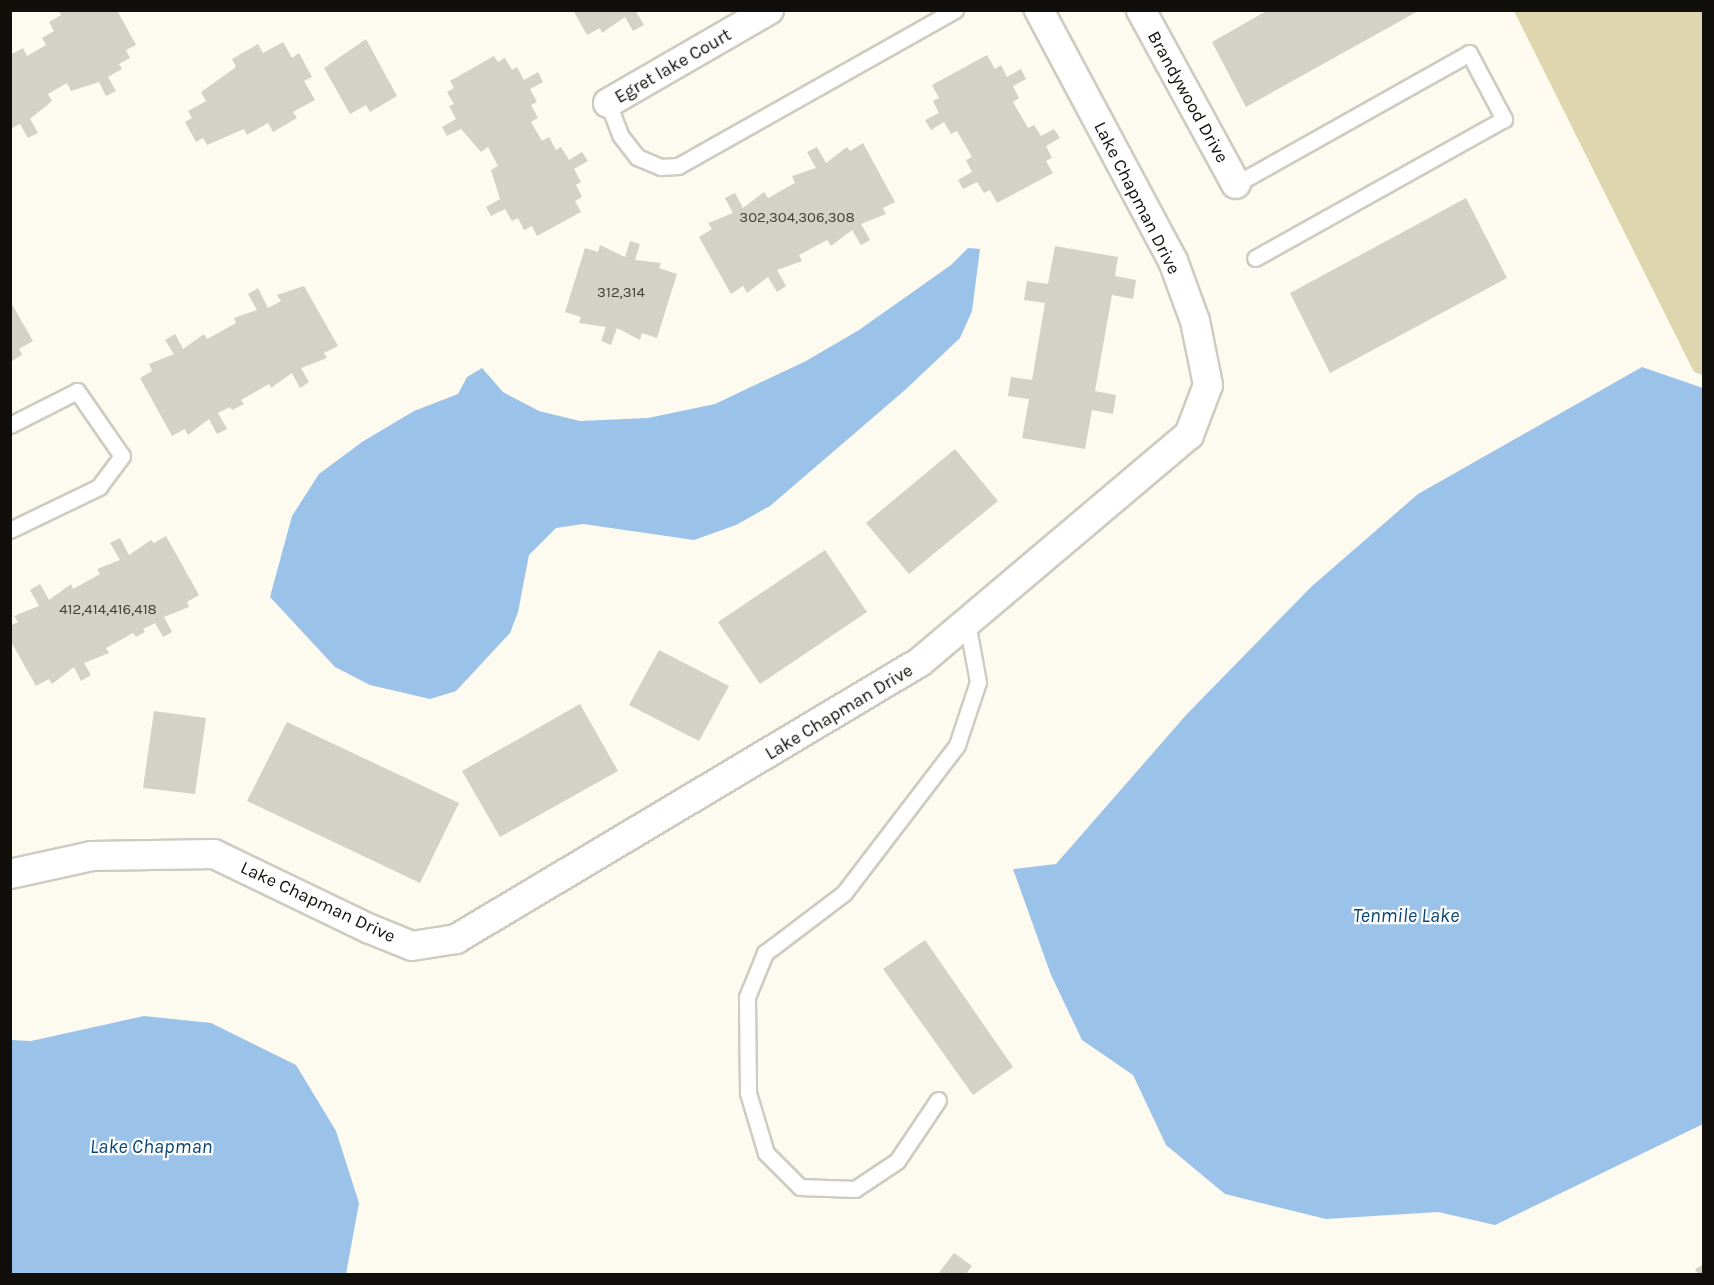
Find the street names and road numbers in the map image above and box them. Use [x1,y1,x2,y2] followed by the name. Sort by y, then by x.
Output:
[611,24,735,108] street label: Egret lake Court
[1143,27,1233,167] street label: Brandywood Drive
[1089,118,1185,278] street label: Lake Chapman Drive
[761,659,917,765] street label: Lake Chapman Drive
[237,857,399,947] street label: Lake Chapman Drive

